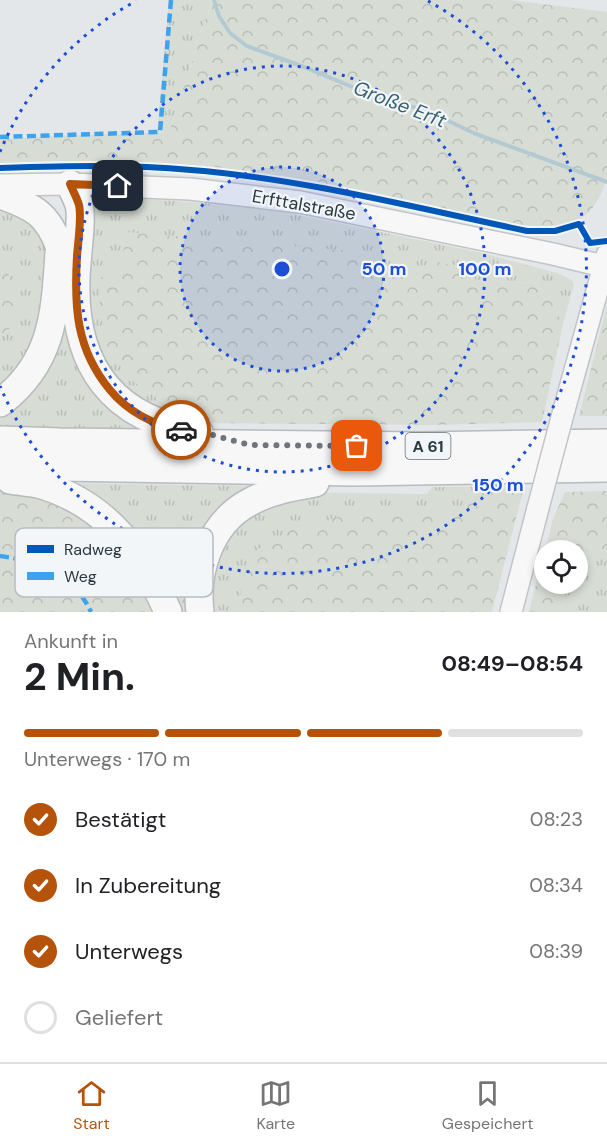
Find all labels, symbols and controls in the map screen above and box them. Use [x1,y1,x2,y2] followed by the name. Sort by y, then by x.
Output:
[350,74,450,134] water label: Große Erft
[92,160,143,211] pin
[101,169,134,202] icon: home
[250,184,358,226] street label: Erfttalstraße
[361,257,407,281] text: 50 m
[458,257,512,281] text: 100 m
[272,259,292,279] centre of rings
[151,400,211,460] courier
[165,414,198,447] icon: car
[331,420,382,471] pin
[340,429,373,462] icon: bag
[406,433,450,459] road number: A 61
[472,473,524,497] text: 150 m
[15,528,213,597] legend
[64,539,122,560] text: Radweg
[534,540,588,594] map controls
[534,540,588,594] button: locate
[64,566,97,587] text: Weg
[24,628,118,654] text: Ankunft in
[441,649,583,678] text: 08:49–08:54
[24,651,135,702] text: 2 Min.
[24,746,190,772] text: Unterwegs · 170 m
[24,803,57,836] icon: check
[75,805,166,834] text: Bestätigt
[530,806,583,832] text: 08:23
[24,869,57,902] icon: check
[75,871,221,900] text: In Zubereitung
[529,872,583,898] text: 08:34
[24,935,57,968] icon: check
[75,937,183,966] text: Unterwegs
[529,938,583,964] text: 08:39
[75,1003,163,1032] text: Geliefert
[73,1077,110,1134] tab: Start
[256,1077,295,1134] tab: Karte
[442,1077,534,1134] tab: Gespeichert

